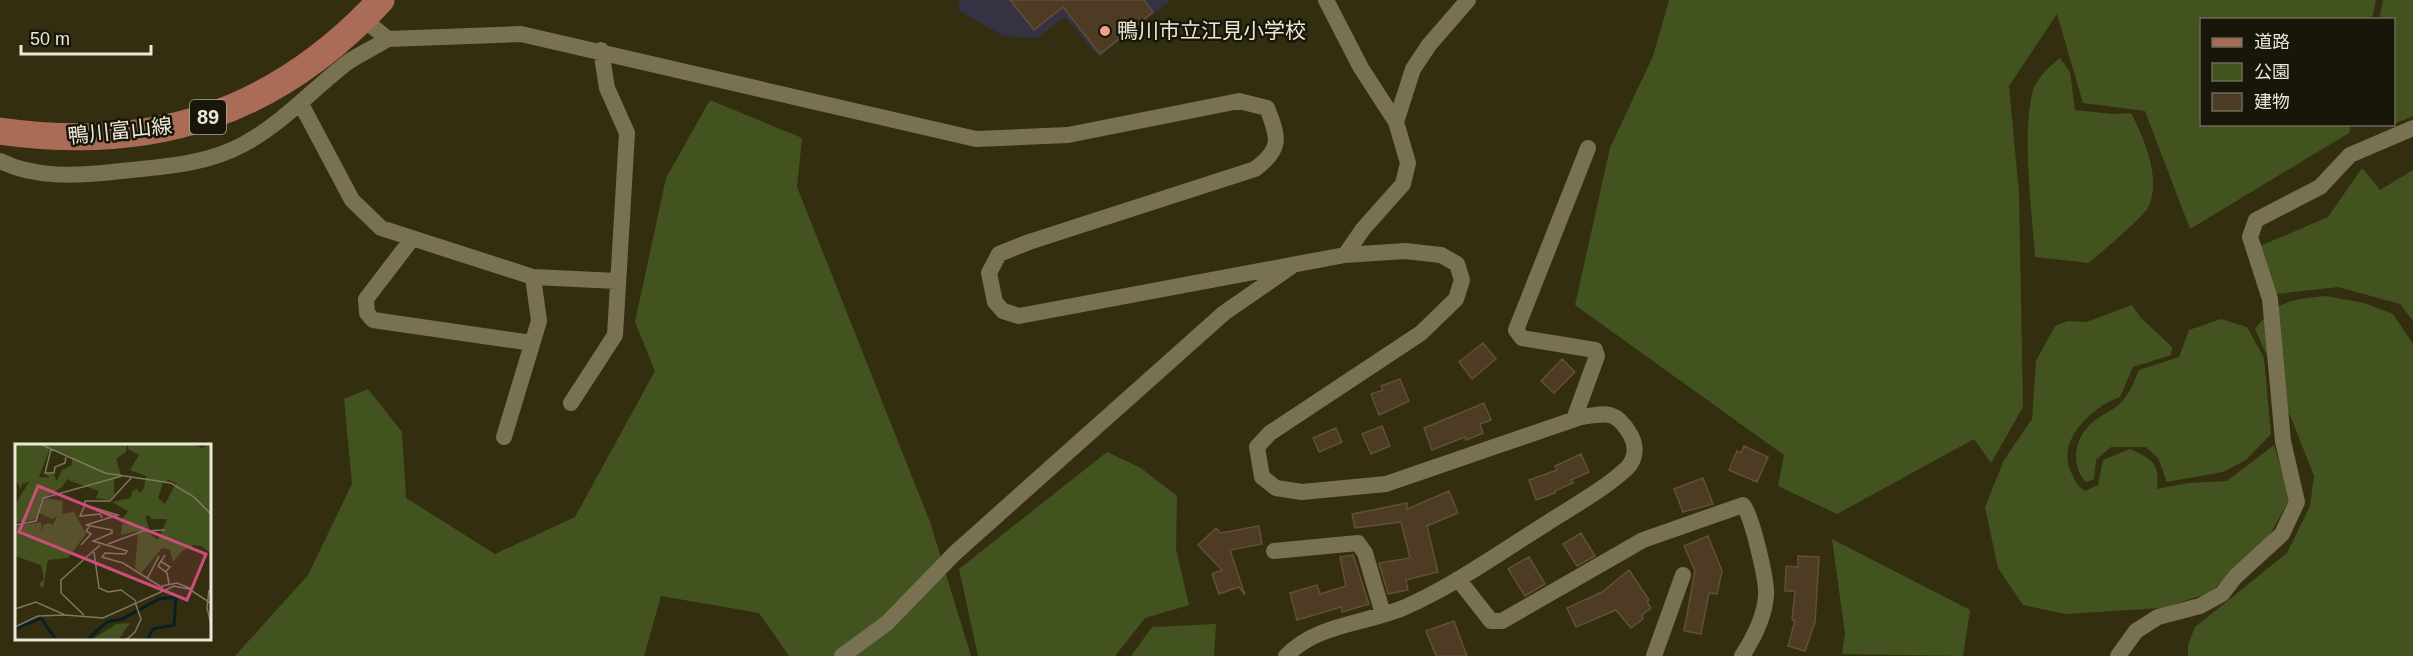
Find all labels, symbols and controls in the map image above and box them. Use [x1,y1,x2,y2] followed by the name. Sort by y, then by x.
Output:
[21,18,152,56] scale bar
[2200,18,2395,126] legend
[1117,19,1306,42] place label: 鴨川市立江見小学校
[1098,24,1112,38] marker: 鴨川市立江見小学校
[30,29,70,49] text: 50 m
[2254,32,2290,52] text: 道路
[2254,62,2290,82] text: 公園
[2254,92,2290,112] text: 建物
[190,100,226,134] road number: 89
[67,114,173,147] street label: 鴨川富山線
[15,444,212,641] inset map

